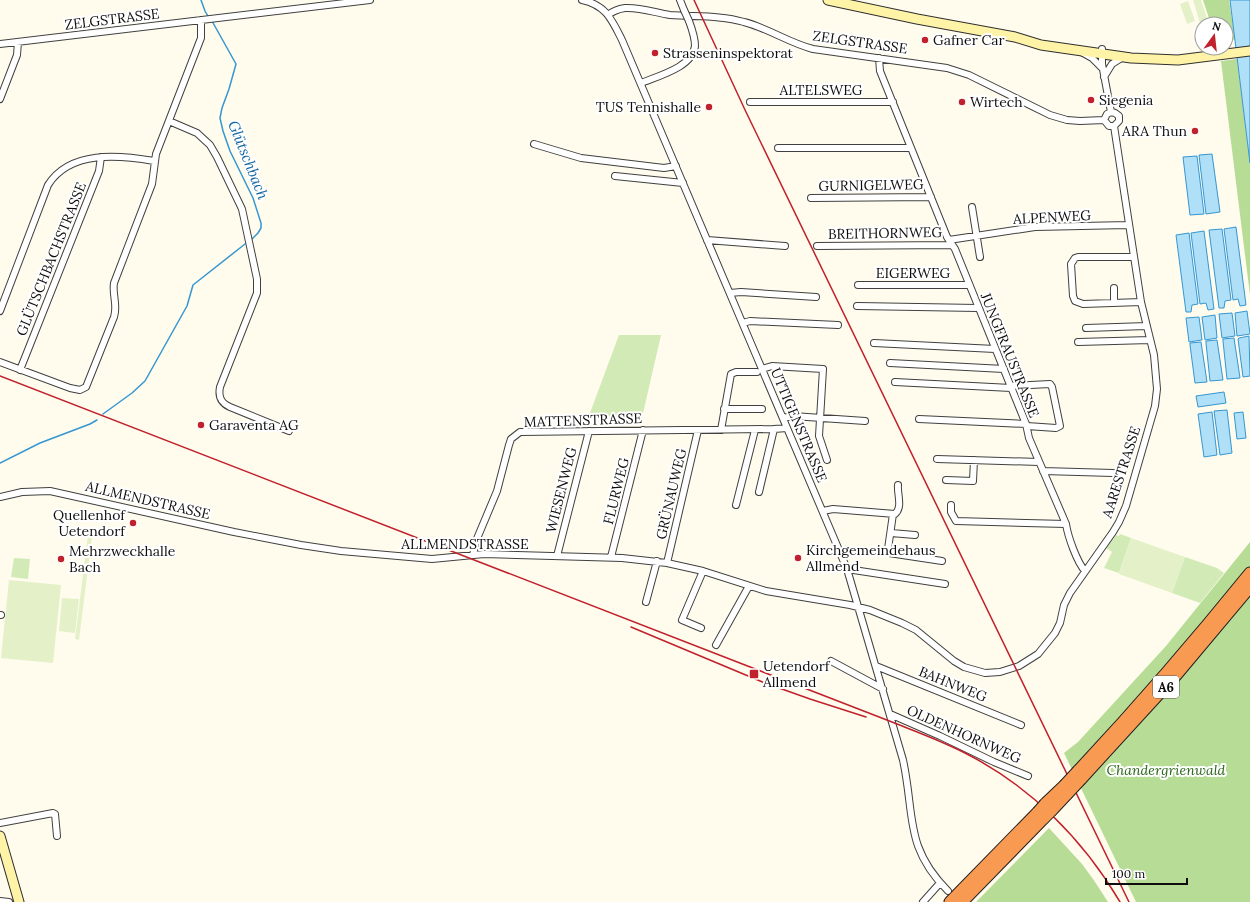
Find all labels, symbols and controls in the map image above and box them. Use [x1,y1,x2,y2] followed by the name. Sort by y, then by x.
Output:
[64,4,161,34] street label: ZELGSTRASSE
[1194,16,1234,56] north arrow
[1211,18,1223,34] text: N
[811,26,909,58] street label: ZELGSTRASSE
[933,31,1005,49] place label: Gafner Car
[920,35,930,45] marker: Gafner Car
[663,44,794,62] place label: Strasseninspektorat
[650,48,660,58] marker: Strasseninspektorat
[778,81,863,99] street label: ALTELSWEG
[1099,91,1153,109] place label: Siegenia
[970,93,1023,111] place label: Wirtech
[1086,95,1096,105] marker: Siegenia
[957,97,967,107] marker: Wirtech
[596,98,701,116] place label: TUS Tennishalle
[704,102,714,112] marker: TUS Tennishalle
[224,118,273,202] water label: Glütschbach
[1121,122,1188,140] place label: ARA Thun
[1190,126,1200,136] marker: ARA Thun
[818,175,924,195] street label: GURNIGELWEG
[12,179,90,338] street label: GLÜTSCHBACHSTRASSE
[1012,206,1092,228] street label: ALPENWEG
[828,223,943,243] street label: BREITHORNWEG
[876,264,951,282] street label: EIGERWEG
[976,289,1043,420] street label: JUNGFRAUSTRASSE
[767,365,831,485] street label: UTTIGENSTRASSE
[524,409,643,431] street label: MATTENSTRASSE
[209,416,299,434] place label: Garaventa AG
[196,420,206,430] marker: Garaventa AG
[1097,424,1144,521] street label: AARESTRASSE
[542,445,580,535] street label: WIESENWEG
[652,446,690,541] street label: GRÜNAUWEG
[599,455,633,526] street label: FLURWEG
[83,477,212,523] street label: ALLMENDSTRASSE
[53,506,126,540] place label: Quellenhof Uetendorf
[128,518,138,528] marker: Quellenhof Uetendorf
[400,535,529,553] street label: ALLMENDSTRASSE
[805,541,935,575] place label: Kirchgemeindehaus Allmend
[69,542,176,576] place label: Mehrzweckhalle Bach
[793,553,803,563] marker: Kirchgemeindehaus Allmend
[56,554,66,564] marker: Mehrzweckhalle Bach
[762,657,831,691] place label: Uetendorf Allmend
[916,662,990,706] street label: BAHNWEG
[748,668,760,680] marker: Uetendorf Allmend
[1153,676,1179,698] road number: A6
[904,701,1024,767] street label: OLDENHORNWEG
[1107,761,1226,779] park label: Chandergrienwald
[1106,860,1187,886] scale bar
[1112,866,1145,881] text: 100 m

